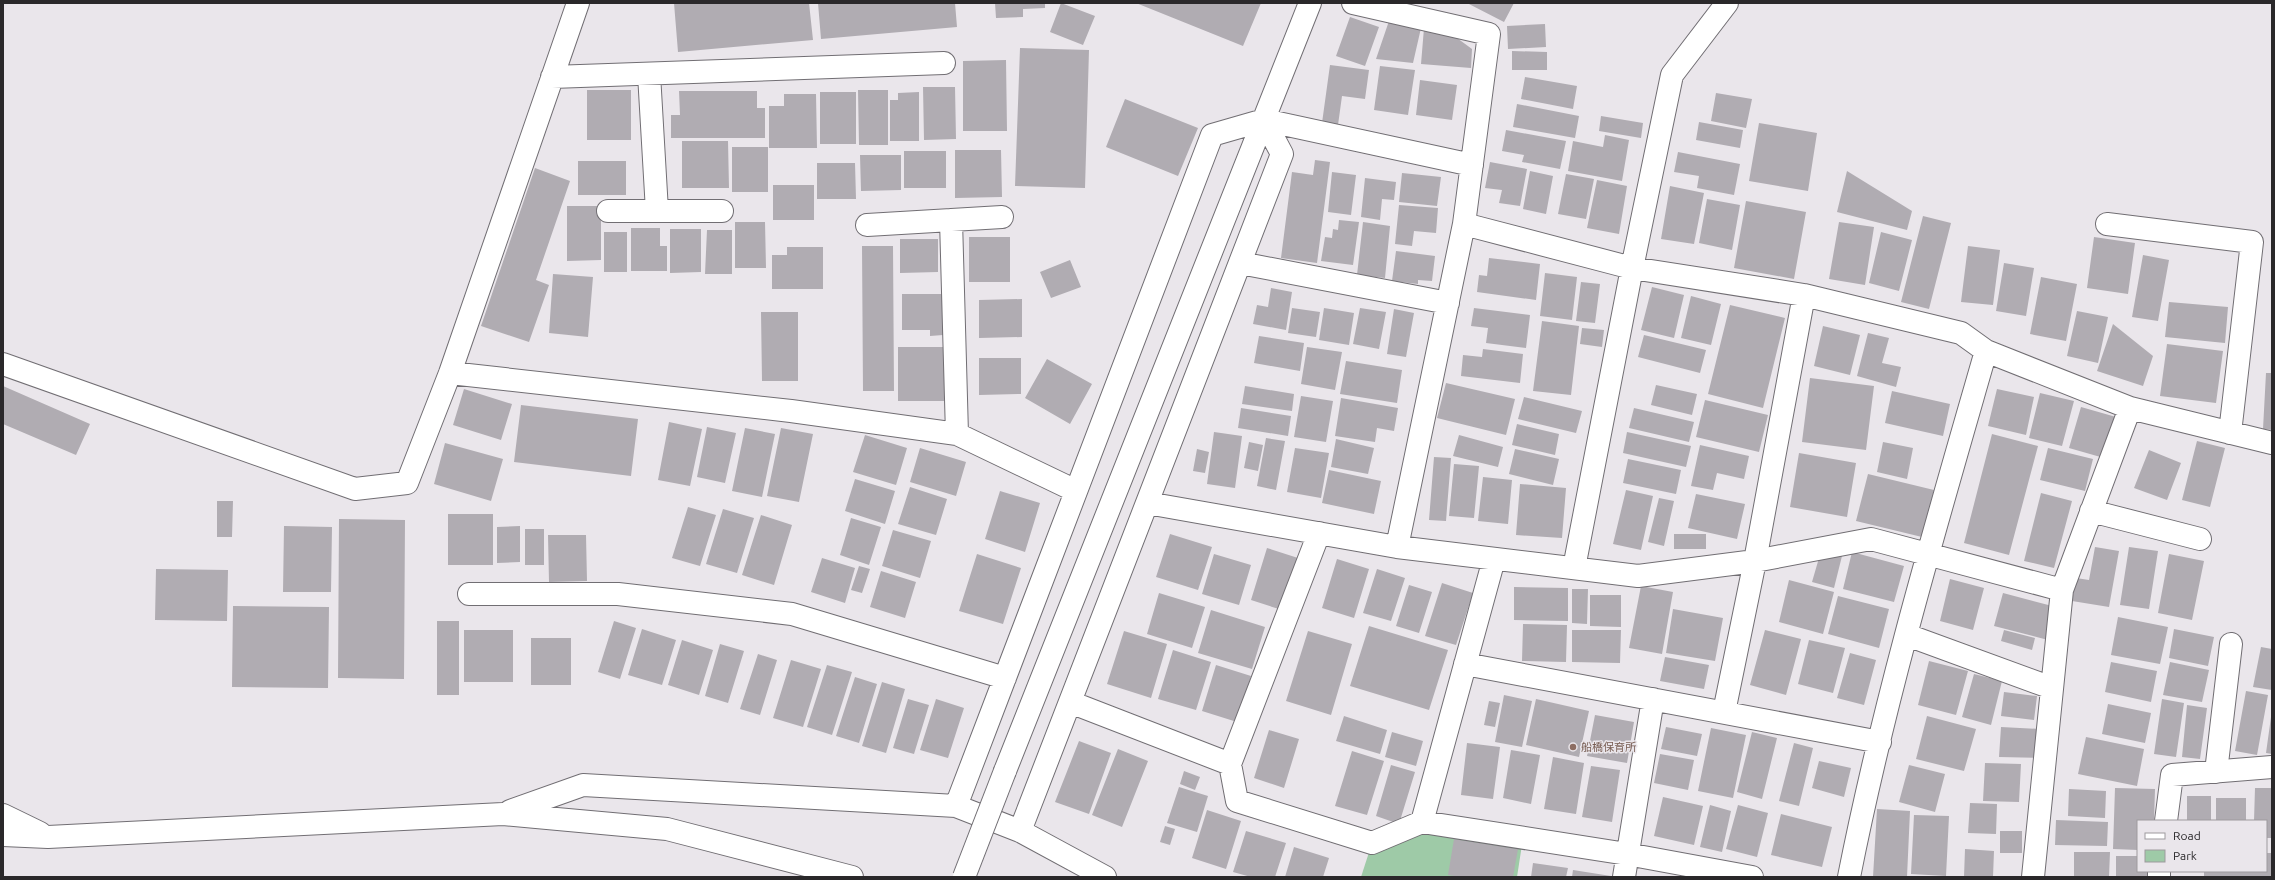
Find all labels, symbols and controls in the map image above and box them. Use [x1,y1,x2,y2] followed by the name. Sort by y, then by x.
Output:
[1581,741,1637,753] place label: 船橋保育所
[1568,742,1578,752] marker: 船橋保育所
[2137,820,2267,872] legend
[2173,829,2201,842] text: Road
[2173,849,2197,862] text: Park

